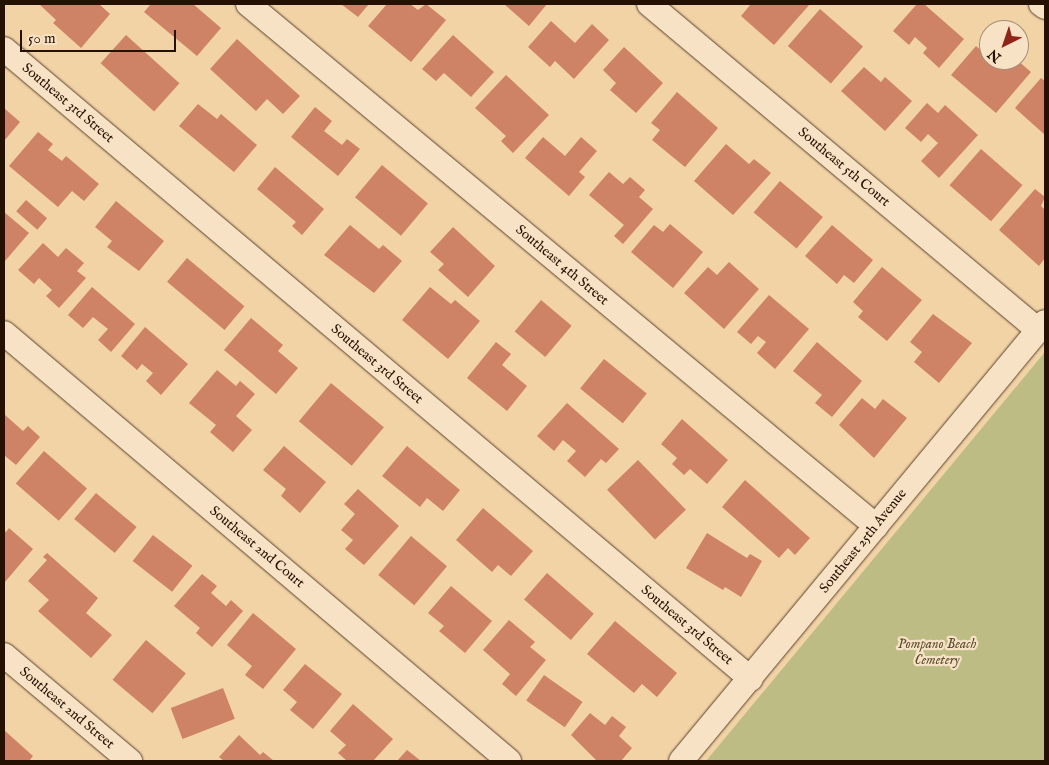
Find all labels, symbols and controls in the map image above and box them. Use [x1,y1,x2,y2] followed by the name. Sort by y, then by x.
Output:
[22,20,179,52] scale bar
[979,20,1029,70] north arrow
[28,29,56,48] text: 50 m
[984,45,1005,66] text: N
[19,60,117,146] street label: Southeast 3rd Street
[795,124,893,210] street label: Southeast 5th Court
[512,221,612,309] street label: Southeast 4th Street
[328,321,426,407] street label: Southeast 3rd Street
[816,486,910,596] street label: Southeast 25th Avenue
[206,502,308,592] street label: Southeast 2nd Court
[638,582,736,668] street label: Southeast 3rd Street
[898,636,976,669] park label: Pompano Beach Cemetery
[16,663,118,753] street label: Southeast 2nd Street

